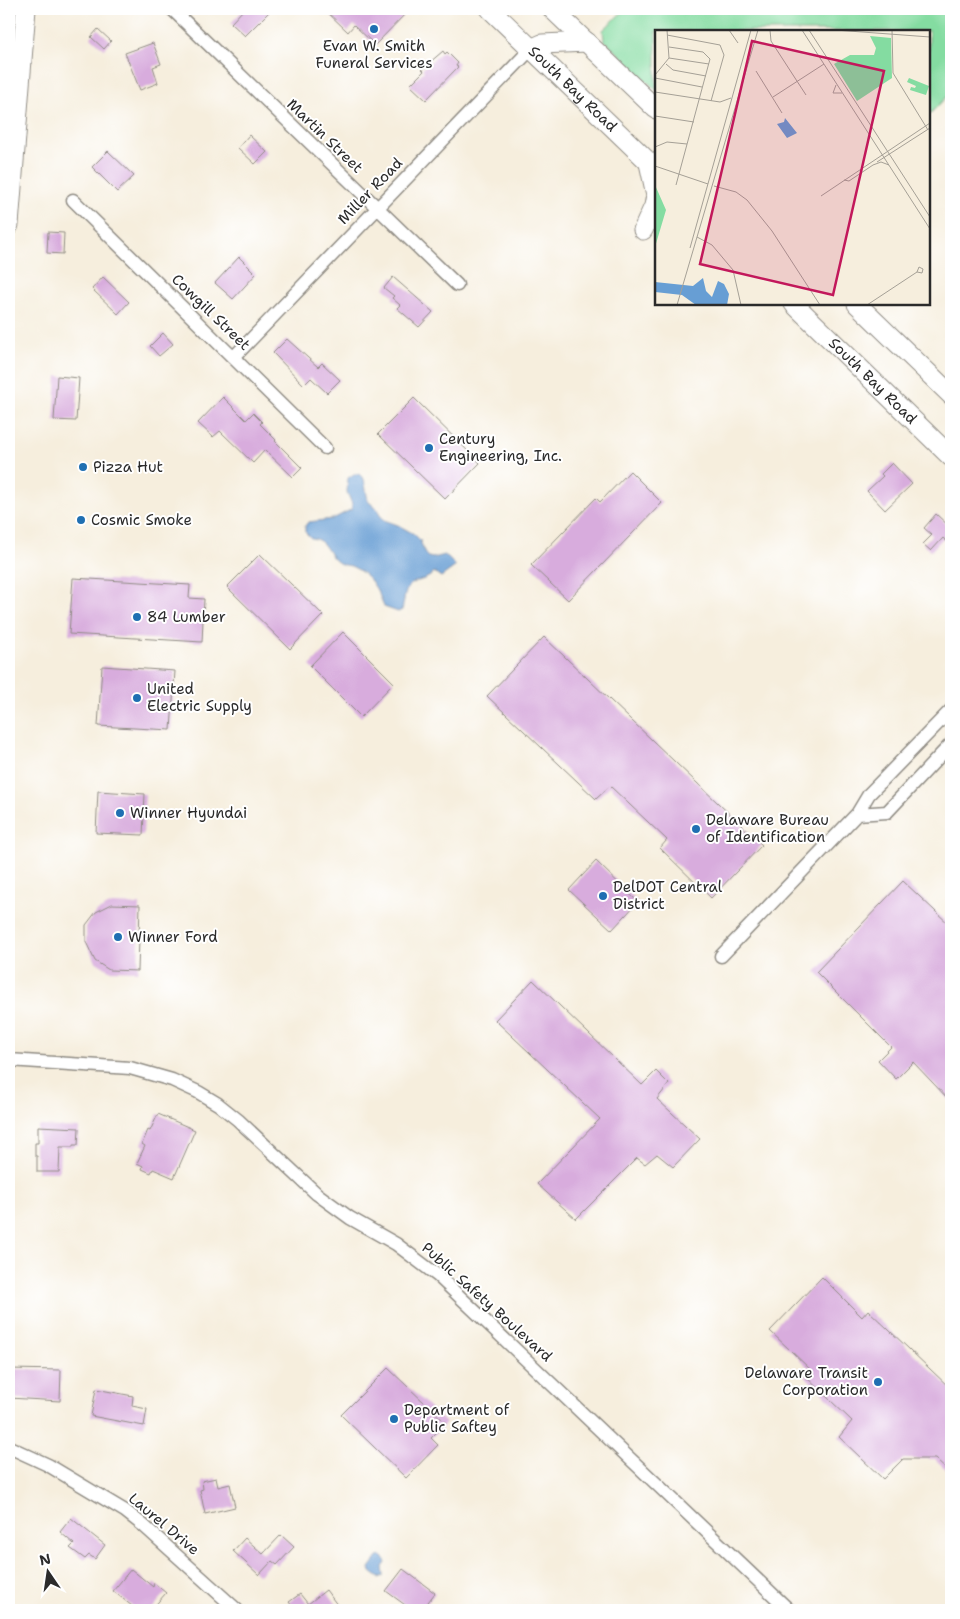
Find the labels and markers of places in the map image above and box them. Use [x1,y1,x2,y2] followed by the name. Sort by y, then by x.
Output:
[368,23,380,35] marker: Evan W. Smith Funeral Services
[315,36,433,73] place label: Evan W. Smith Funeral Services
[439,429,562,466] place label: Century Engineering, Inc.
[423,442,435,454] marker: Century Engineering, Inc.
[93,457,163,477] place label: Pizza Hut
[77,461,89,473] marker: Pizza Hut
[91,510,192,530] place label: Cosmic Smoke
[75,514,87,526] marker: Cosmic Smoke
[147,607,226,627] place label: 84 Lumber
[131,611,143,623] marker: 84 Lumber
[147,679,252,716] place label: United Electric Supply
[131,692,143,704] marker: United Electric Supply
[130,803,247,823] place label: Winner Hyundai
[114,807,126,819] marker: Winner Hyundai
[706,810,829,847] place label: Delaware Bureau of Identification
[690,823,702,835] marker: Delaware Bureau of Identification
[613,877,723,914] place label: DelDOT Central District
[597,890,609,902] marker: DelDOT Central District
[128,927,218,947] place label: Winner Ford
[112,931,124,943] marker: Winner Ford
[745,1363,868,1400] place label: Delaware Transit Corporation
[872,1376,884,1388] marker: Delaware Transit Corporation
[404,1400,510,1437] place label: Department of Public Saftey
[388,1413,400,1425] marker: Department of Public Saftey

